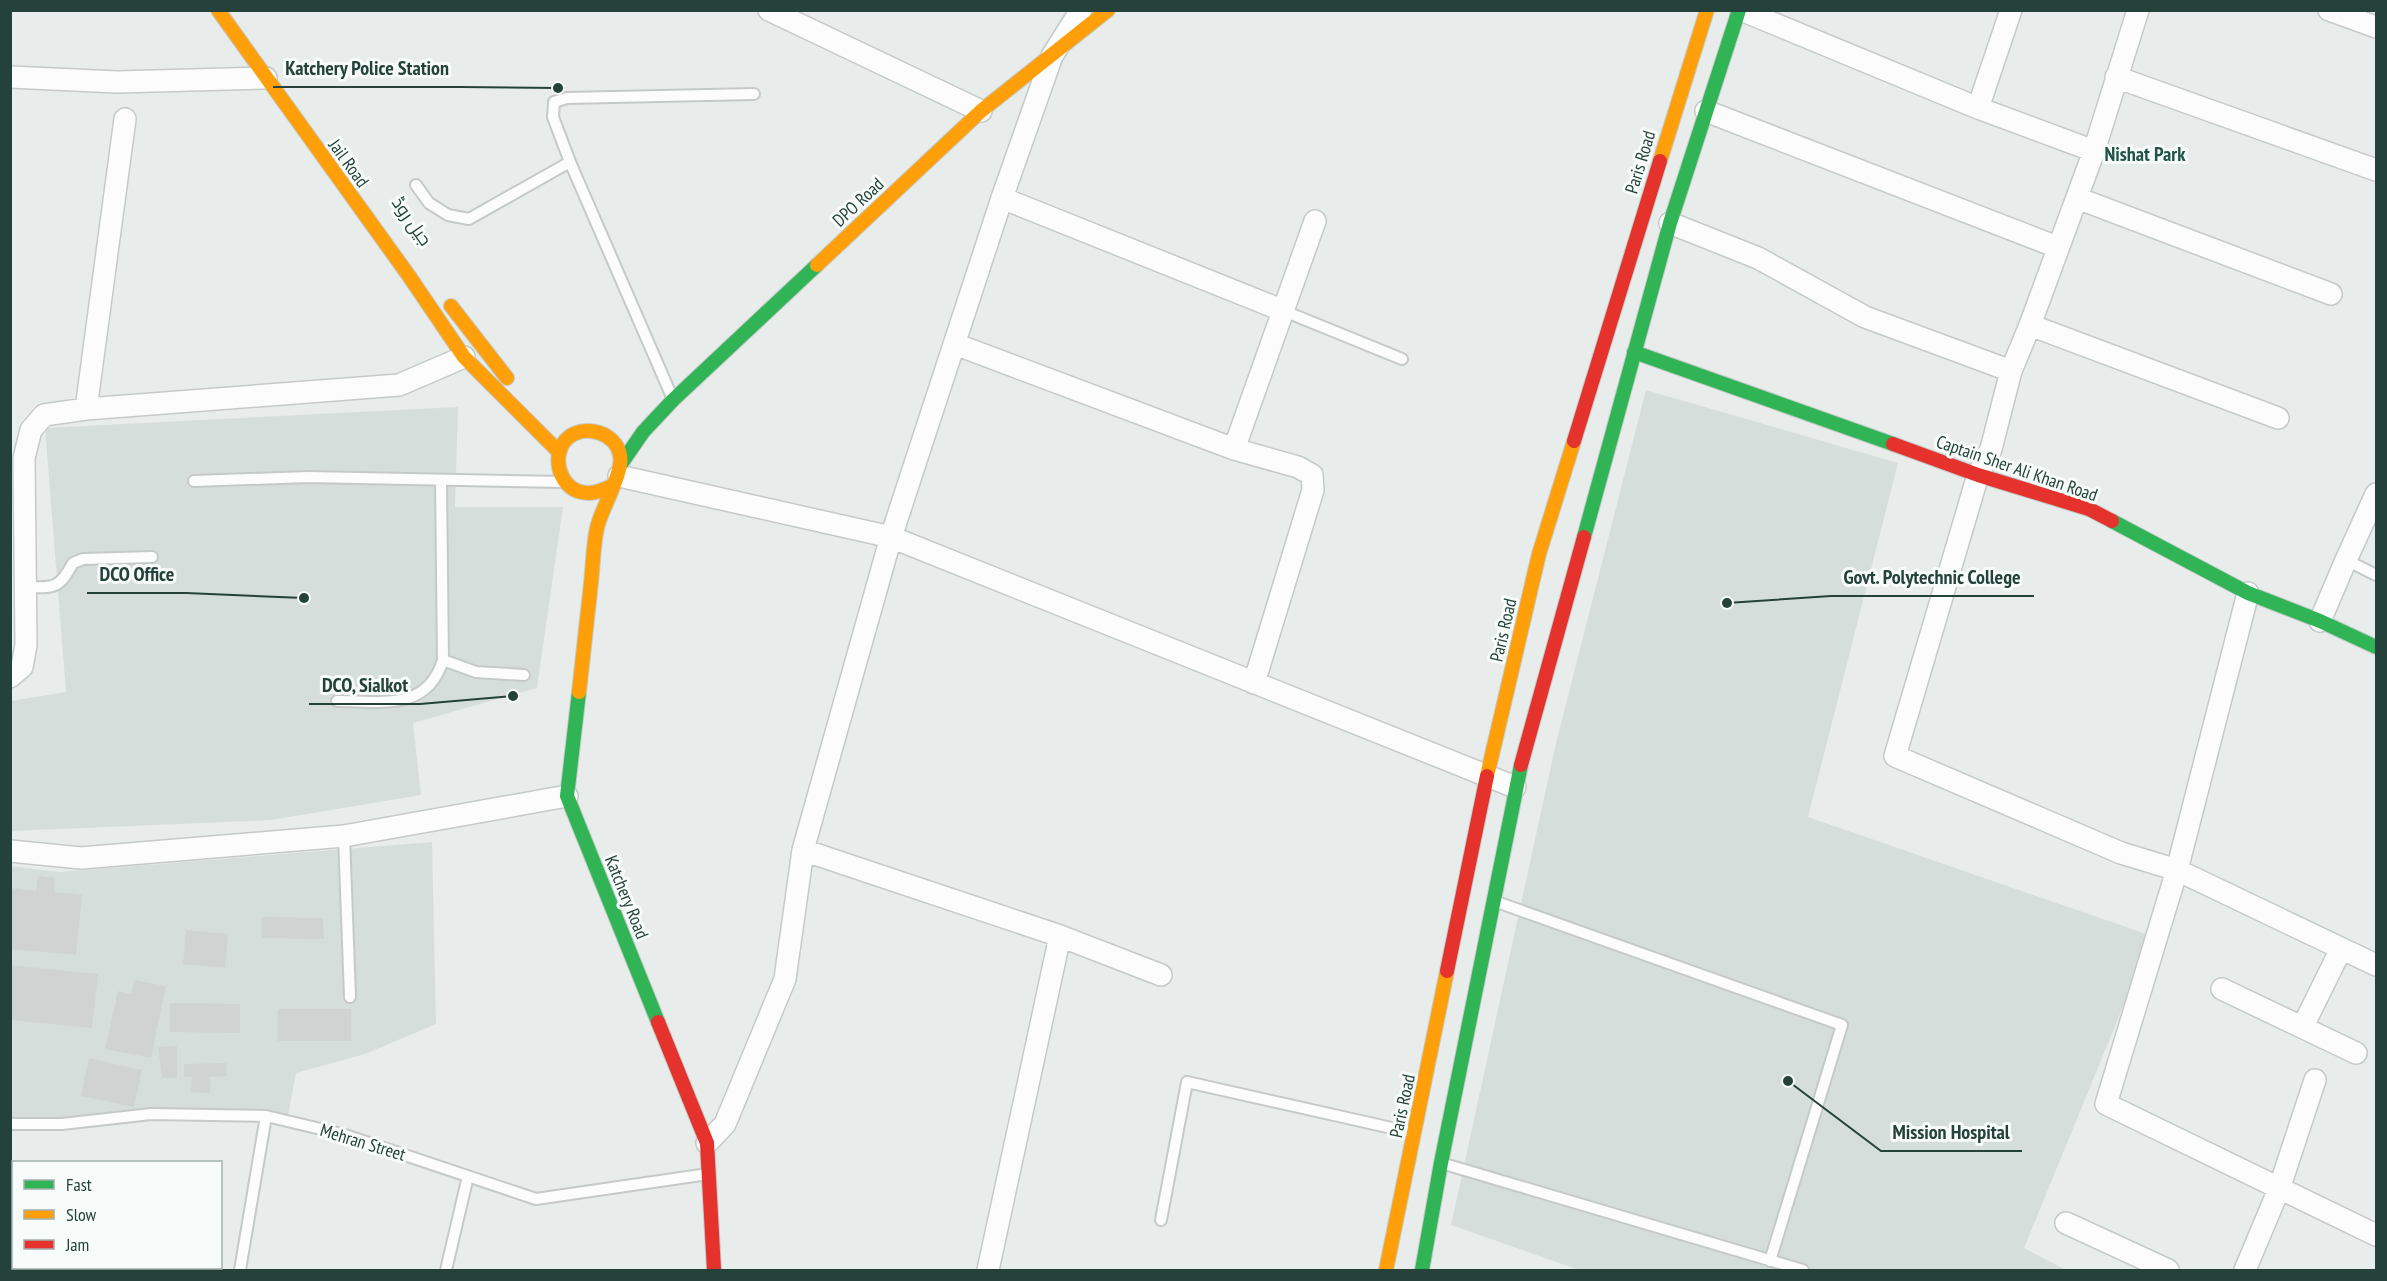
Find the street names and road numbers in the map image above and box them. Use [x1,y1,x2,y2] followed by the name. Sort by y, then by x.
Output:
[1620,128,1660,196] street label: Paris Road
[323,134,374,192] street label: Jail Road
[828,173,888,231] street label: DPO Road
[387,192,437,250] street label: جیل روڈ
[1933,430,2101,506] street label: Captain Sher Ali Khan Road
[1485,596,1521,664] street label: Paris Road
[600,852,654,942] street label: Katchery Road
[1384,1072,1420,1140] street label: Paris Road
[318,1118,408,1166] street label: Mehran Street

